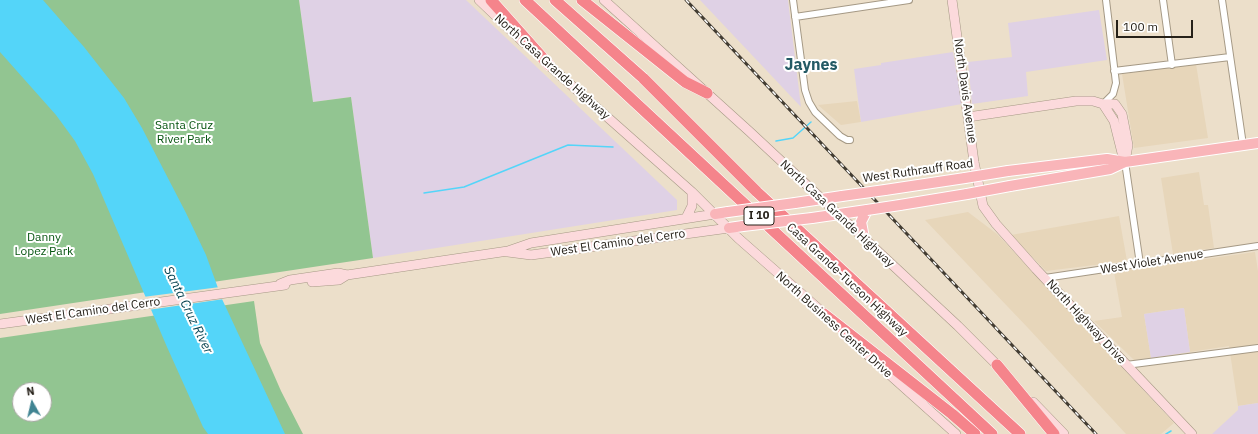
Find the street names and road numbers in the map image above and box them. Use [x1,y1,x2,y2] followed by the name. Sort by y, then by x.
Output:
[491,11,613,123] street label: North Casa Grande Highway
[951,38,979,144] street label: North Davis Avenue
[862,156,974,186] street label: West Ruthrauff Road
[777,157,897,271] street label: North Casa Grande Highway
[744,207,774,225] road number: I 10
[784,220,910,340] street label: Casa Grande-Tucson Highway
[550,226,686,260] street label: West El Camino del Cerro
[1100,247,1204,277] street label: West Violet Avenue
[773,269,895,381] street label: North Business Center Drive
[1043,277,1129,367] street label: North Highway Drive
[25,294,161,328] street label: West El Camino del Cerro

